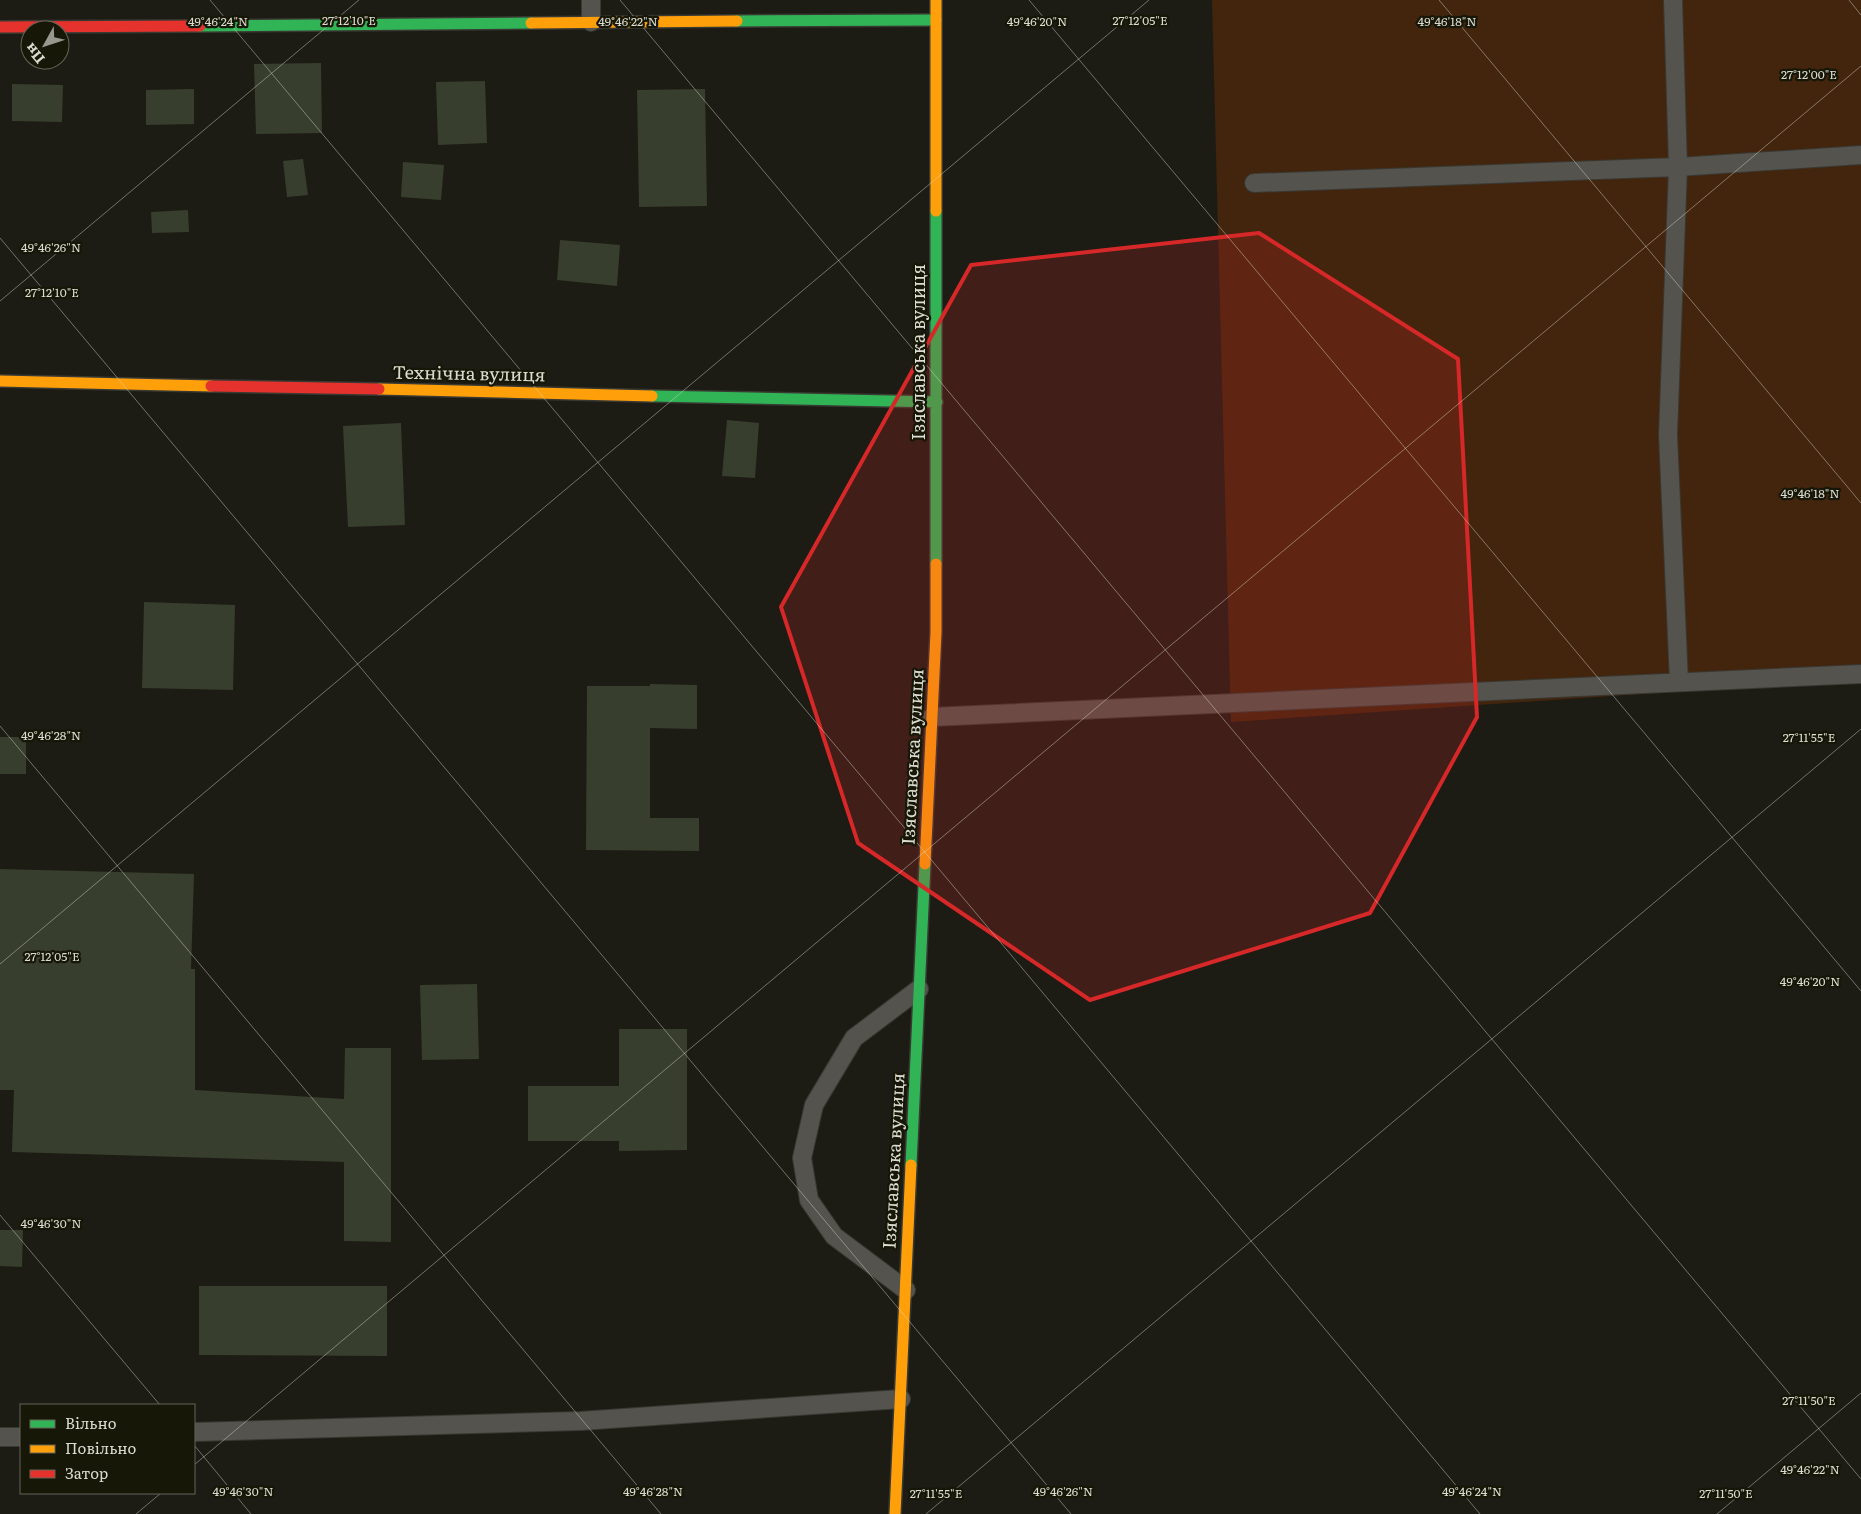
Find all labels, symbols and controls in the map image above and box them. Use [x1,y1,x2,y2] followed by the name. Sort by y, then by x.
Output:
[322,11,376,29] text: 27°12'10"E
[1112,11,1168,29] text: 27°12'05"E
[188,12,248,30] text: 49°46'24"N
[598,12,658,30] text: 49°46'22"N
[1007,12,1067,30] text: 49°46'20"N
[1418,12,1476,30] text: 49°46'18"N
[20,20,70,70] north arrow
[20,39,49,69] text: Пн
[1781,65,1837,83] text: 27°12'00"E
[21,238,81,256] text: 49°46'26"N
[904,264,931,440] street label: Ізяславська вулиця
[25,283,79,301] text: 27°12'10"E
[392,358,546,387] street label: Технічна вулиця
[1781,484,1839,502] text: 49°46'18"N
[893,668,930,846] street label: Ізяславська вулиця
[21,726,81,744] text: 49°46'28"N
[1783,728,1836,746] text: 27°11'55"E
[24,947,80,965] text: 27°12'05"E
[1780,972,1840,990] text: 49°46'20"N
[874,1072,911,1250] street label: Ізяславська вулиця
[21,1214,81,1232] text: 49°46'30"N
[1782,1391,1836,1409] text: 27°11'50"E
[20,1404,195,1494] legend
[65,1411,117,1434] text: Вільно
[65,1436,137,1459] text: Повільно
[1780,1460,1840,1478] text: 49°46'22"N
[65,1461,108,1484] text: Затор
[213,1482,273,1500] text: 49°46'30"N
[623,1482,683,1500] text: 49°46'28"N
[1033,1482,1093,1500] text: 49°46'26"N
[1442,1482,1502,1500] text: 49°46'24"N
[910,1484,963,1502] text: 27°11'55"E
[1699,1484,1753,1502] text: 27°11'50"E

